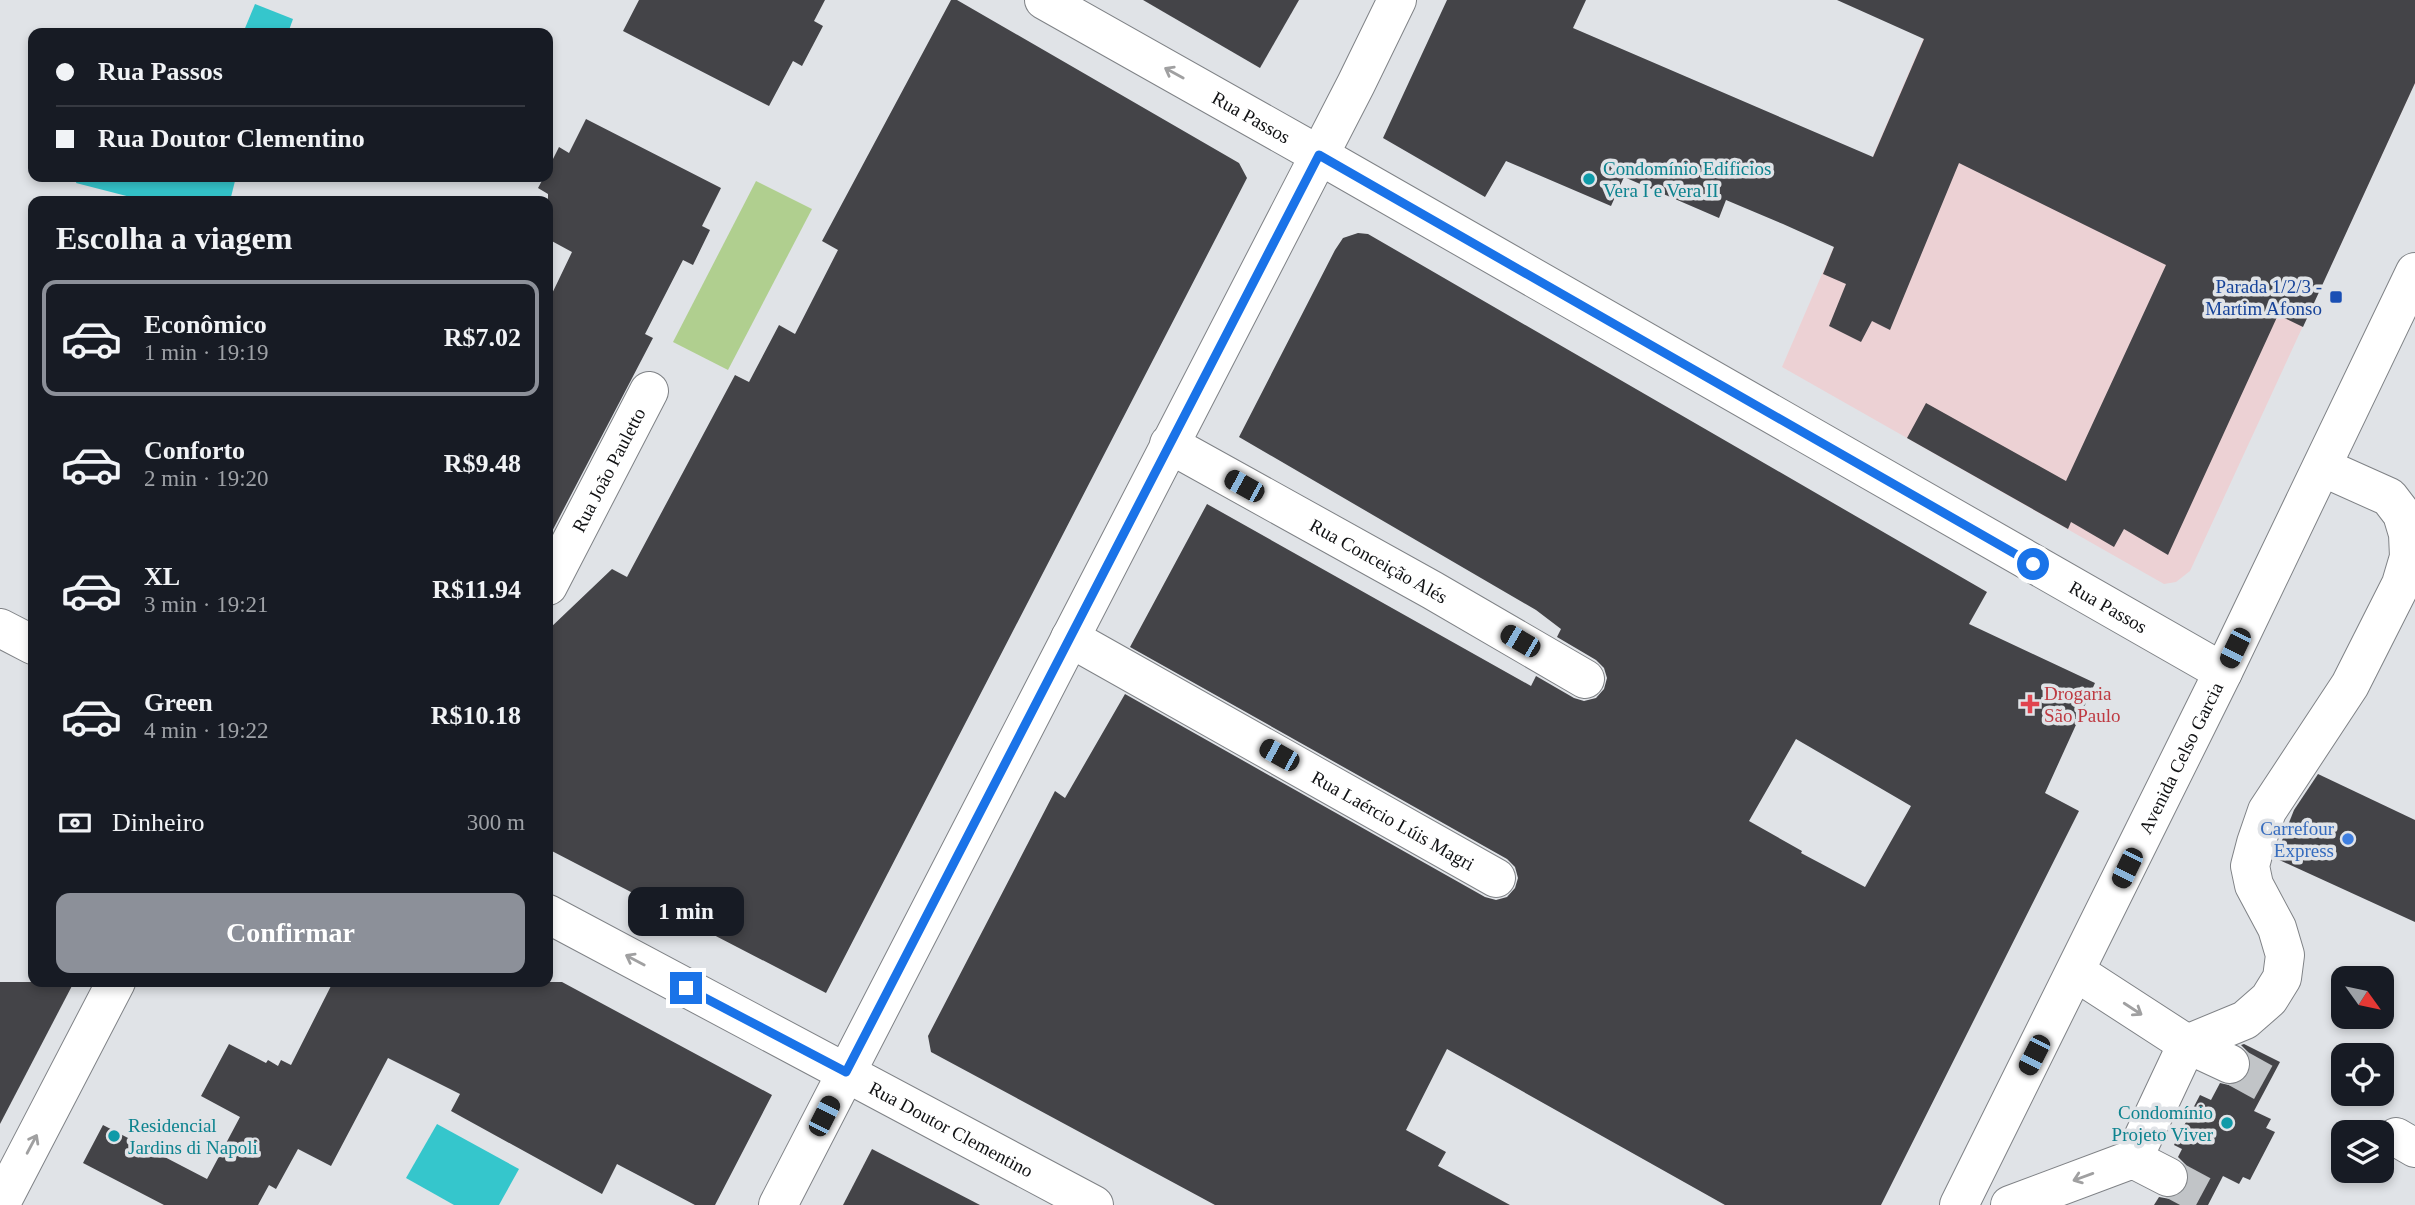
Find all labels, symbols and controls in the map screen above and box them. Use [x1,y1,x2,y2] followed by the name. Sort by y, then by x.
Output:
[98,57,223,86] text: Rua Passos
[1164,66,1184,80] one-way arrow
[1209,87,1294,147] street label: Rua Passos
[98,124,365,153] text: Rua Doutor Clementino
[1603,158,1771,201] place label: Condomínio Edificios Vera I e Vera II
[1581,171,1597,187] marker: Condomínio Edificios Vera I e Vera II
[56,220,292,256] text: Escolha a viagem
[2205,276,2322,319] place label: Parada 1/2/3 - Martim Afonso
[2328,289,2344,305] marker: Parada 1/2/3 - Martim Afonso
[60,307,123,370] icon: car
[144,310,267,339] text: Econômico
[444,323,521,352] text: R$7.02
[144,340,269,365] text: 1 min · 19:19
[567,404,649,535] street label: Rua João Pauletto
[60,433,123,496] icon: car
[144,436,245,465] text: Conforto
[444,449,521,478] text: R$9.48
[144,466,269,491] text: 2 min · 19:20
[1221,467,1268,505] car
[1306,514,1451,607] street label: Rua Conceição Alés
[2017,548,2049,580] route start
[60,559,123,622] icon: car
[144,562,180,591] text: XL
[432,575,521,604] text: R$11.94
[2066,576,2151,637] street label: Rua Passos
[144,592,269,617] text: 3 min · 19:21
[1497,621,1544,661] car
[2217,625,2254,671] car
[2134,678,2227,837] street label: Avenida Celso Garcia
[2044,683,2121,726] place label: Drogaria São Paulo
[60,685,123,748] icon: car
[144,688,213,717] text: Green
[2022,696,2038,712] marker: Drogaria São Paulo
[431,701,521,730] text: R$10.18
[144,718,269,743] text: 4 min · 19:22
[1256,736,1303,774] car
[1308,766,1478,874] street label: Rua Laércio Lúis Magri
[56,804,94,842] icon: cash
[112,808,204,837] text: Dinheiro
[467,810,525,835] text: 300 m
[2260,818,2335,861] place label: Carrefour Express
[2340,831,2356,847] marker: Carrefour Express
[2109,845,2146,891] car
[628,886,744,936] callout: 1 min
[56,893,525,973] button: Confirmar
[658,899,714,924] text: 1 min
[625,953,645,967] one-way arrow
[2331,966,2394,1029] north arrow
[2331,966,2394,1183] map controls
[670,972,702,1004] route end
[2123,1003,2143,1017] one-way arrow
[2016,1032,2053,1078] car
[2331,1043,2394,1106] button: locate
[866,1077,1037,1181] street label: Rua Doutor Clementino
[806,1093,843,1139] car
[2112,1102,2214,1145] place label: Condomínio Projeto Viver
[128,1115,258,1158] place label: Residencial Jardins di Napoli
[2219,1115,2235,1131] marker: Condomínio Projeto Viver
[2331,1120,2394,1183] button: layers
[106,1128,122,1144] marker: Residencial Jardins di Napoli
[25,1135,39,1155] one-way arrow
[2072,1172,2094,1185] one-way arrow

